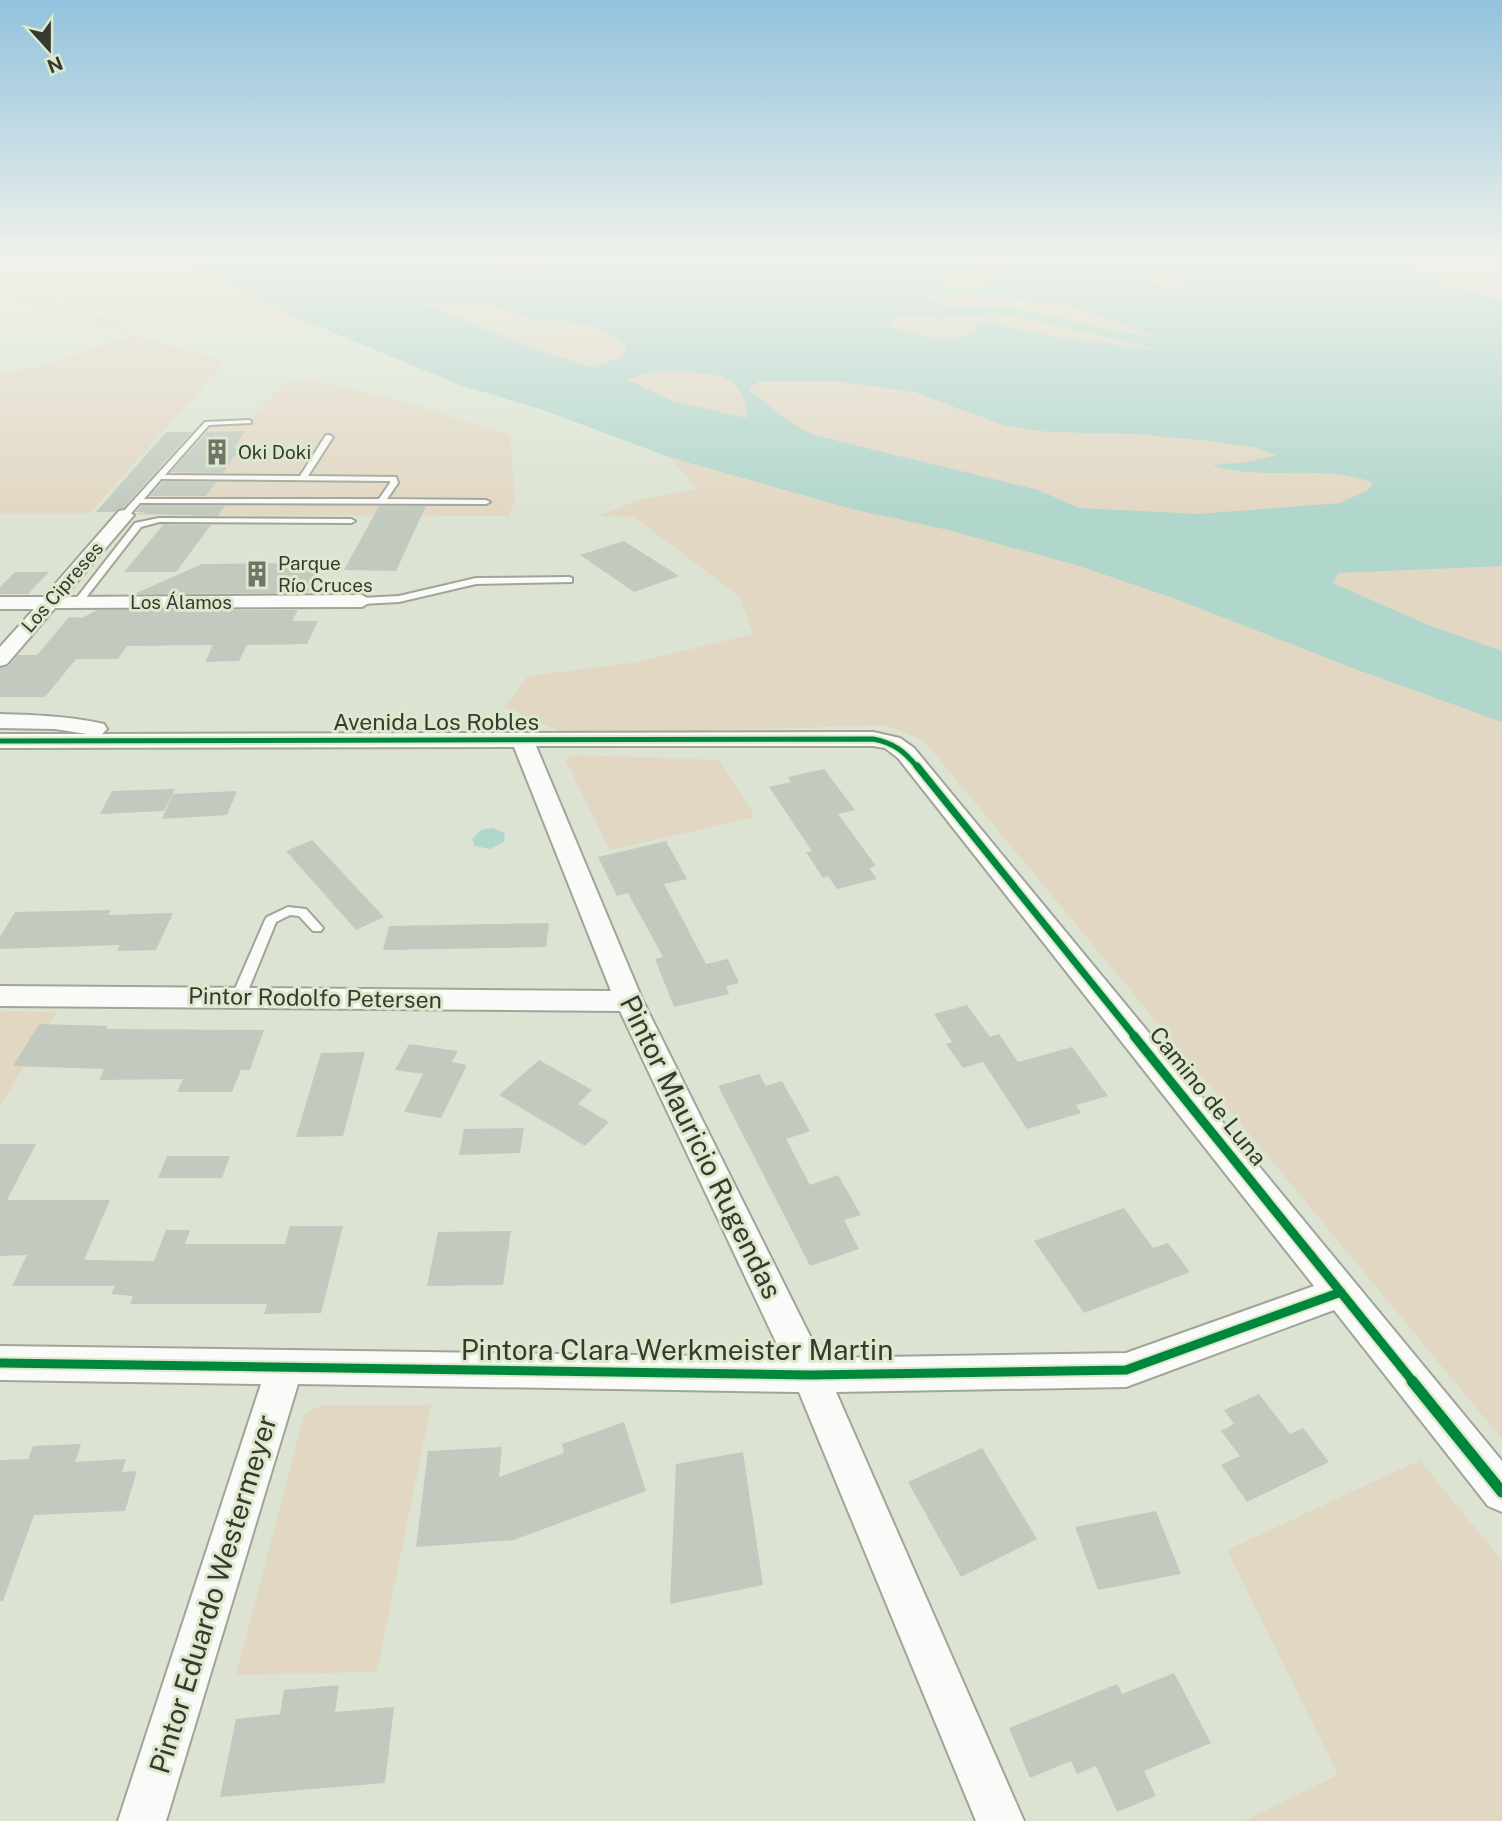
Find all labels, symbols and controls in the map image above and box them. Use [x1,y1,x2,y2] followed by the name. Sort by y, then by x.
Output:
[14,14,84,84] north arrow
[44,52,66,78] text: N
[202,437,232,467] building icon: Oki Doki
[238,441,311,463] place label: Oki Doki
[17,537,107,637] street label: Los Cipreses
[278,552,373,596] place label: Parque Río Cruces
[242,559,272,589] building icon: Parque Río Cruces
[130,591,232,613] street label: Los Álamos
[333,708,539,735] street label: Avenida Los Robles
[188,982,442,1013] street label: Pintor Rodolfo Petersen
[613,990,789,1304] street label: Pintor Mauricio Rugendas
[1144,1021,1273,1170] street label: Camino de Luna
[461,1333,893,1366] street label: Pintora Clara Werkmeister Martin
[142,1411,283,1777] street label: Pintor Eduardo Westermeyer

